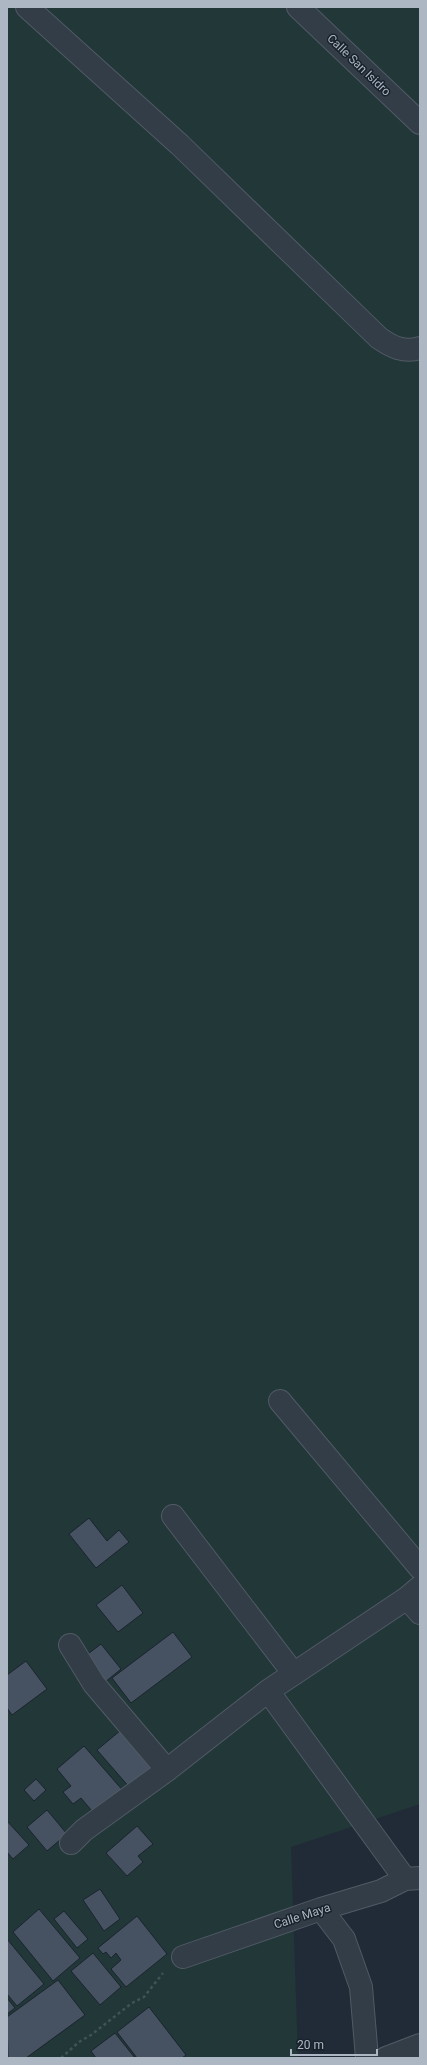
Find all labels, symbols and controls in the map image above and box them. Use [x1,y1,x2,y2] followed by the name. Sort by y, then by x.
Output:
[324,31,394,99] street label: Calle San Isidro
[272,1900,332,1932] street label: Calle Maya
[291,2031,377,2057] scale bar
[297,2038,324,2052] text: 20 m

